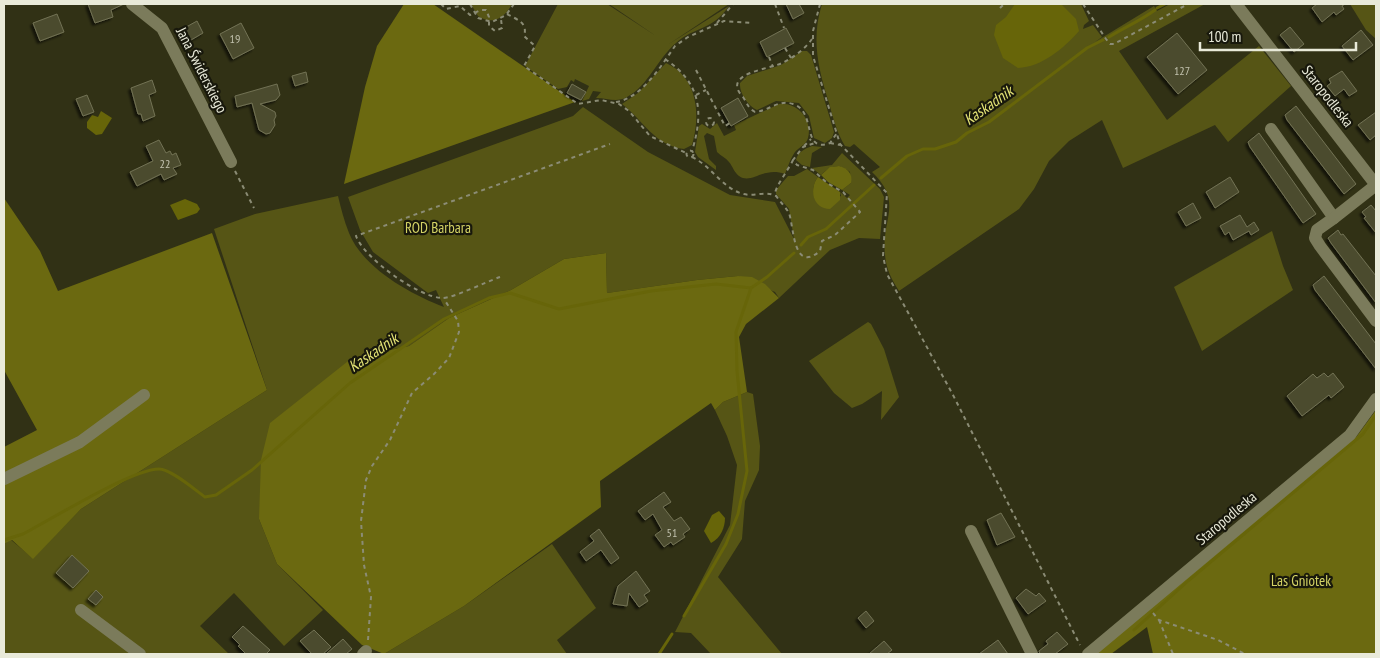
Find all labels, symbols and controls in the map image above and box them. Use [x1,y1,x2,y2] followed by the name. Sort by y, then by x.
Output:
[1200,20,1356,52] scale bar
[172,23,232,116] street label: Jana Świderskiego
[1208,27,1241,46] text: 100 m
[230,31,240,46] house number: 19
[1298,61,1358,131] street label: Staropodleska
[1174,63,1190,78] house number: 127
[959,80,1018,129] water label: Kaskadnik
[160,156,170,171] house number: 22
[405,218,471,237] park label: ROD Barbara
[344,327,403,376] water label: Kaskadnik
[1192,487,1260,549] street label: Staropodleska
[667,525,677,540] house number: 51
[1271,571,1331,590] park label: Las Gniotek

